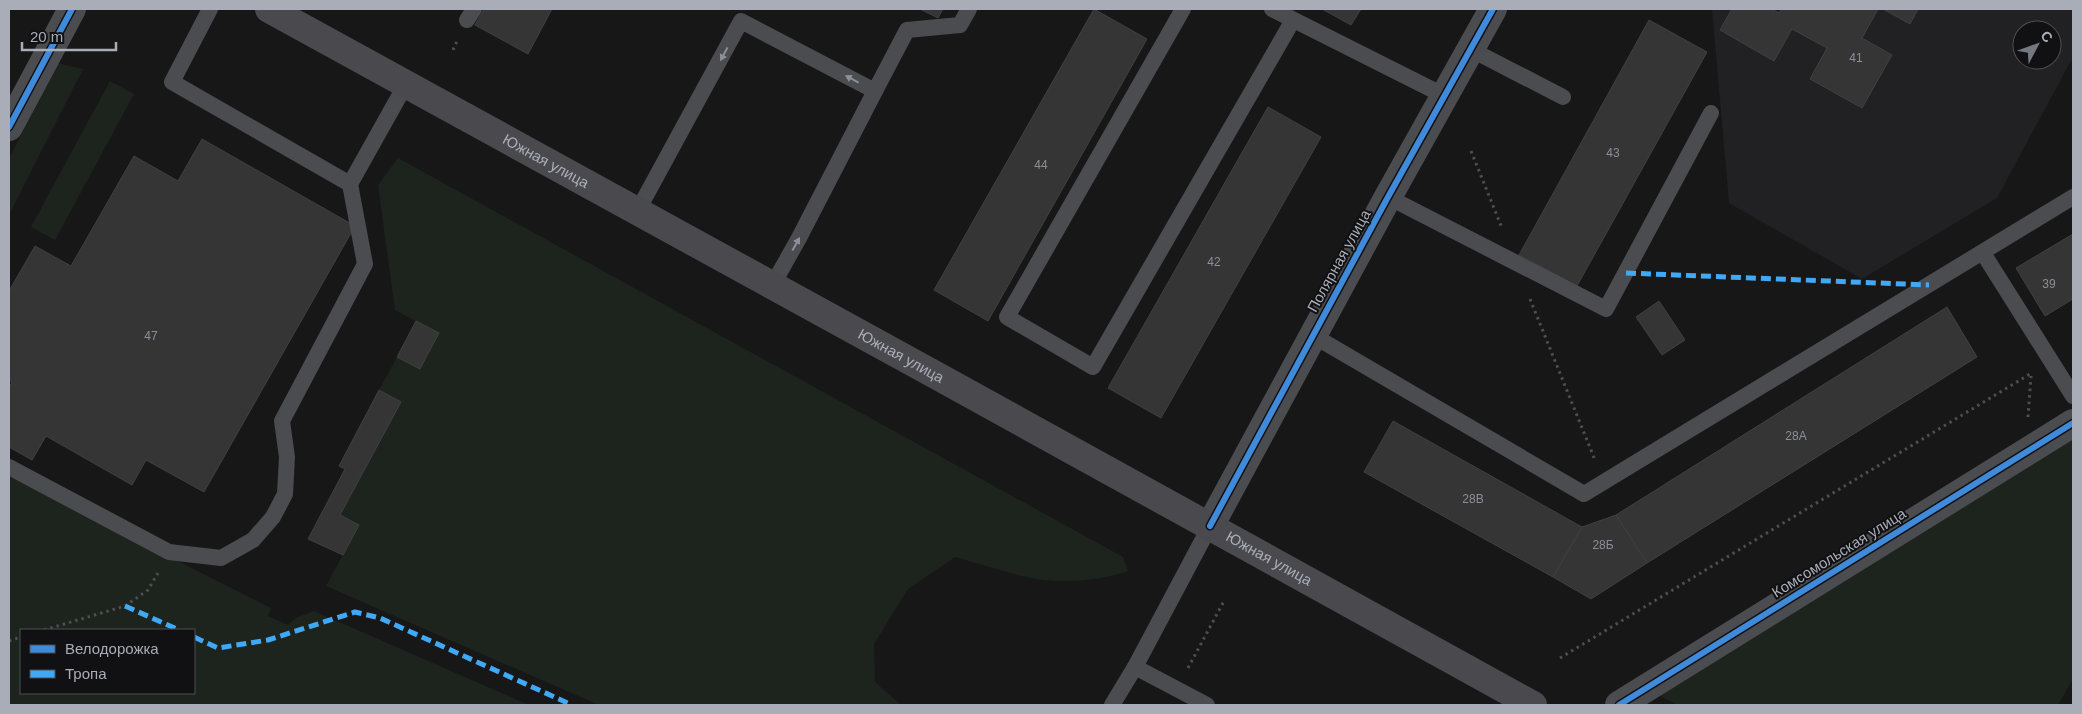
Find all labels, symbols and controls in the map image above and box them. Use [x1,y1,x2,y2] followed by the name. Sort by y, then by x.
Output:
[22,20,116,52] scale bar
[2012,20,2062,70] north arrow
[2037,27,2056,46] text: С
[30,28,63,45] text: 20 m
[719,48,728,61] one-way arrow
[1849,51,1863,65] house number: 41
[844,75,859,83] one-way arrow
[500,130,593,191] street label: Южная улица
[1606,146,1620,160] house number: 43
[1034,158,1048,172] house number: 44
[1303,206,1374,315] street label: Полярная улица
[792,236,800,251] one-way arrow
[1207,255,1221,269] house number: 42
[2042,277,2056,291] house number: 39
[855,325,948,386] street label: Южная улица
[144,329,158,343] house number: 47
[1785,429,1807,443] house number: 28А
[1462,492,1484,506] house number: 28В
[1769,504,1909,601] street label: Комсомольская улица
[1223,528,1316,589] street label: Южная улица
[1592,538,1614,552] house number: 28Б
[20,629,195,694] legend
[65,640,159,657] text: Велодорожка
[65,665,107,682] text: Тропа

